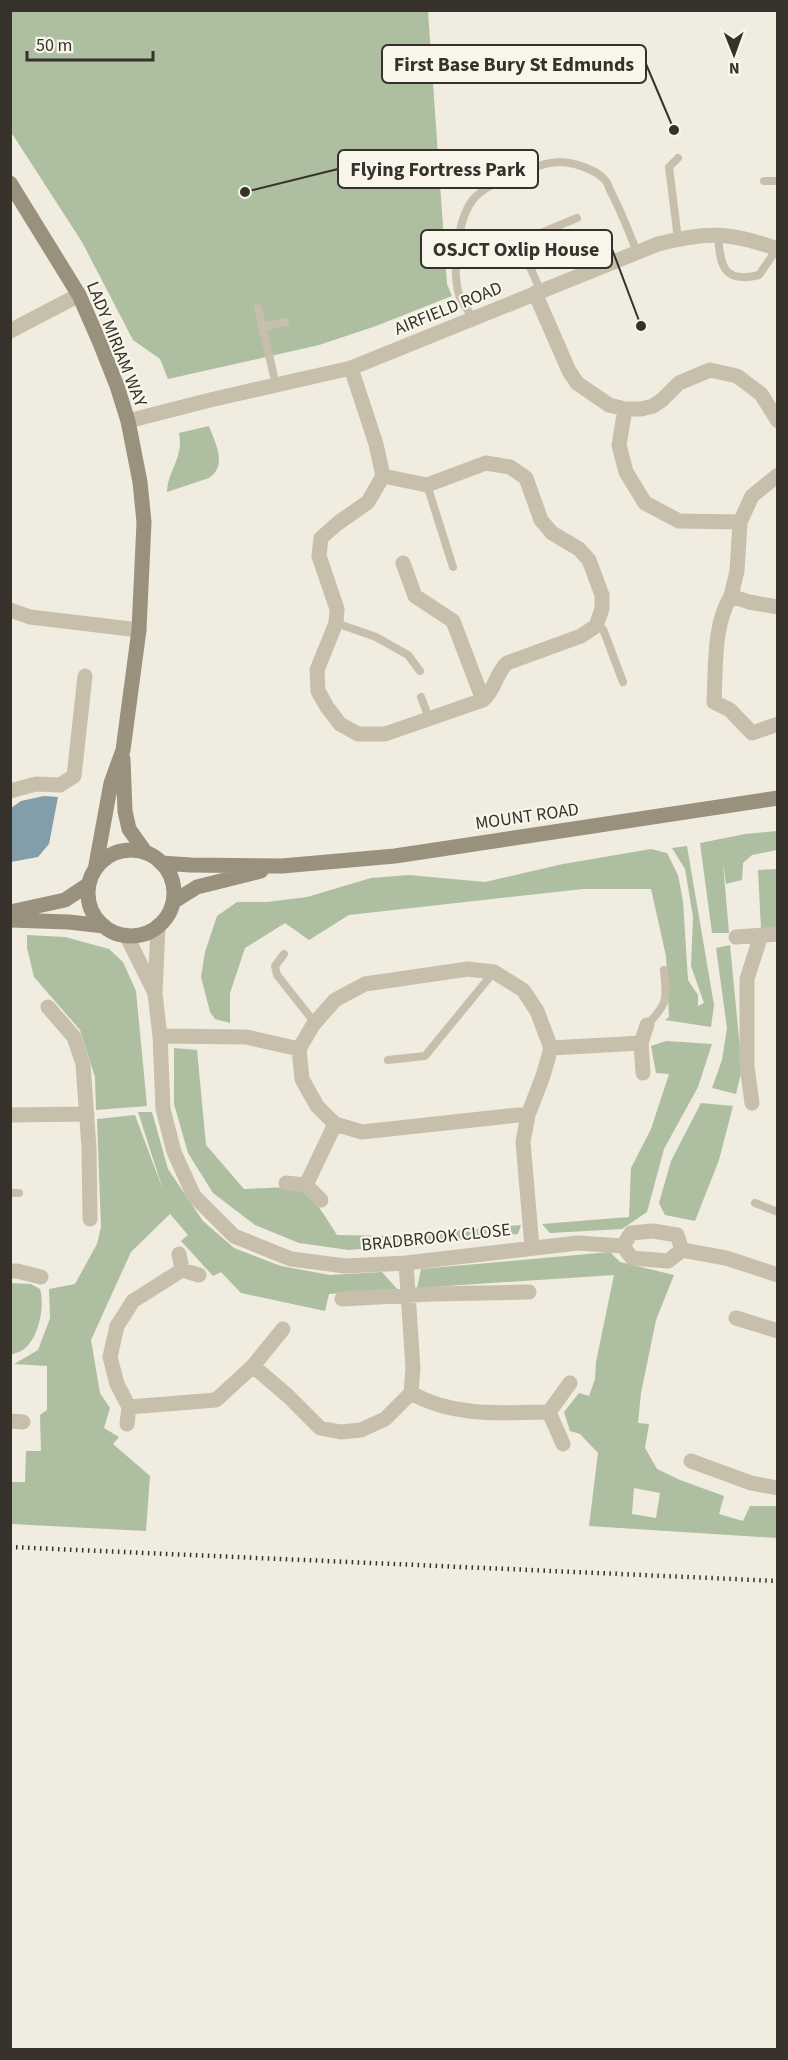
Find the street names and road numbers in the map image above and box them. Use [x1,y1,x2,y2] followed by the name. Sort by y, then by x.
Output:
[391,275,506,341] street label: AIRFIELD ROAD
[80,278,153,411] street label: LADY MIRIAM WAY
[474,797,581,836] street label: MOUNT ROAD
[360,1217,512,1258] street label: BRADBROOK CLOSE

